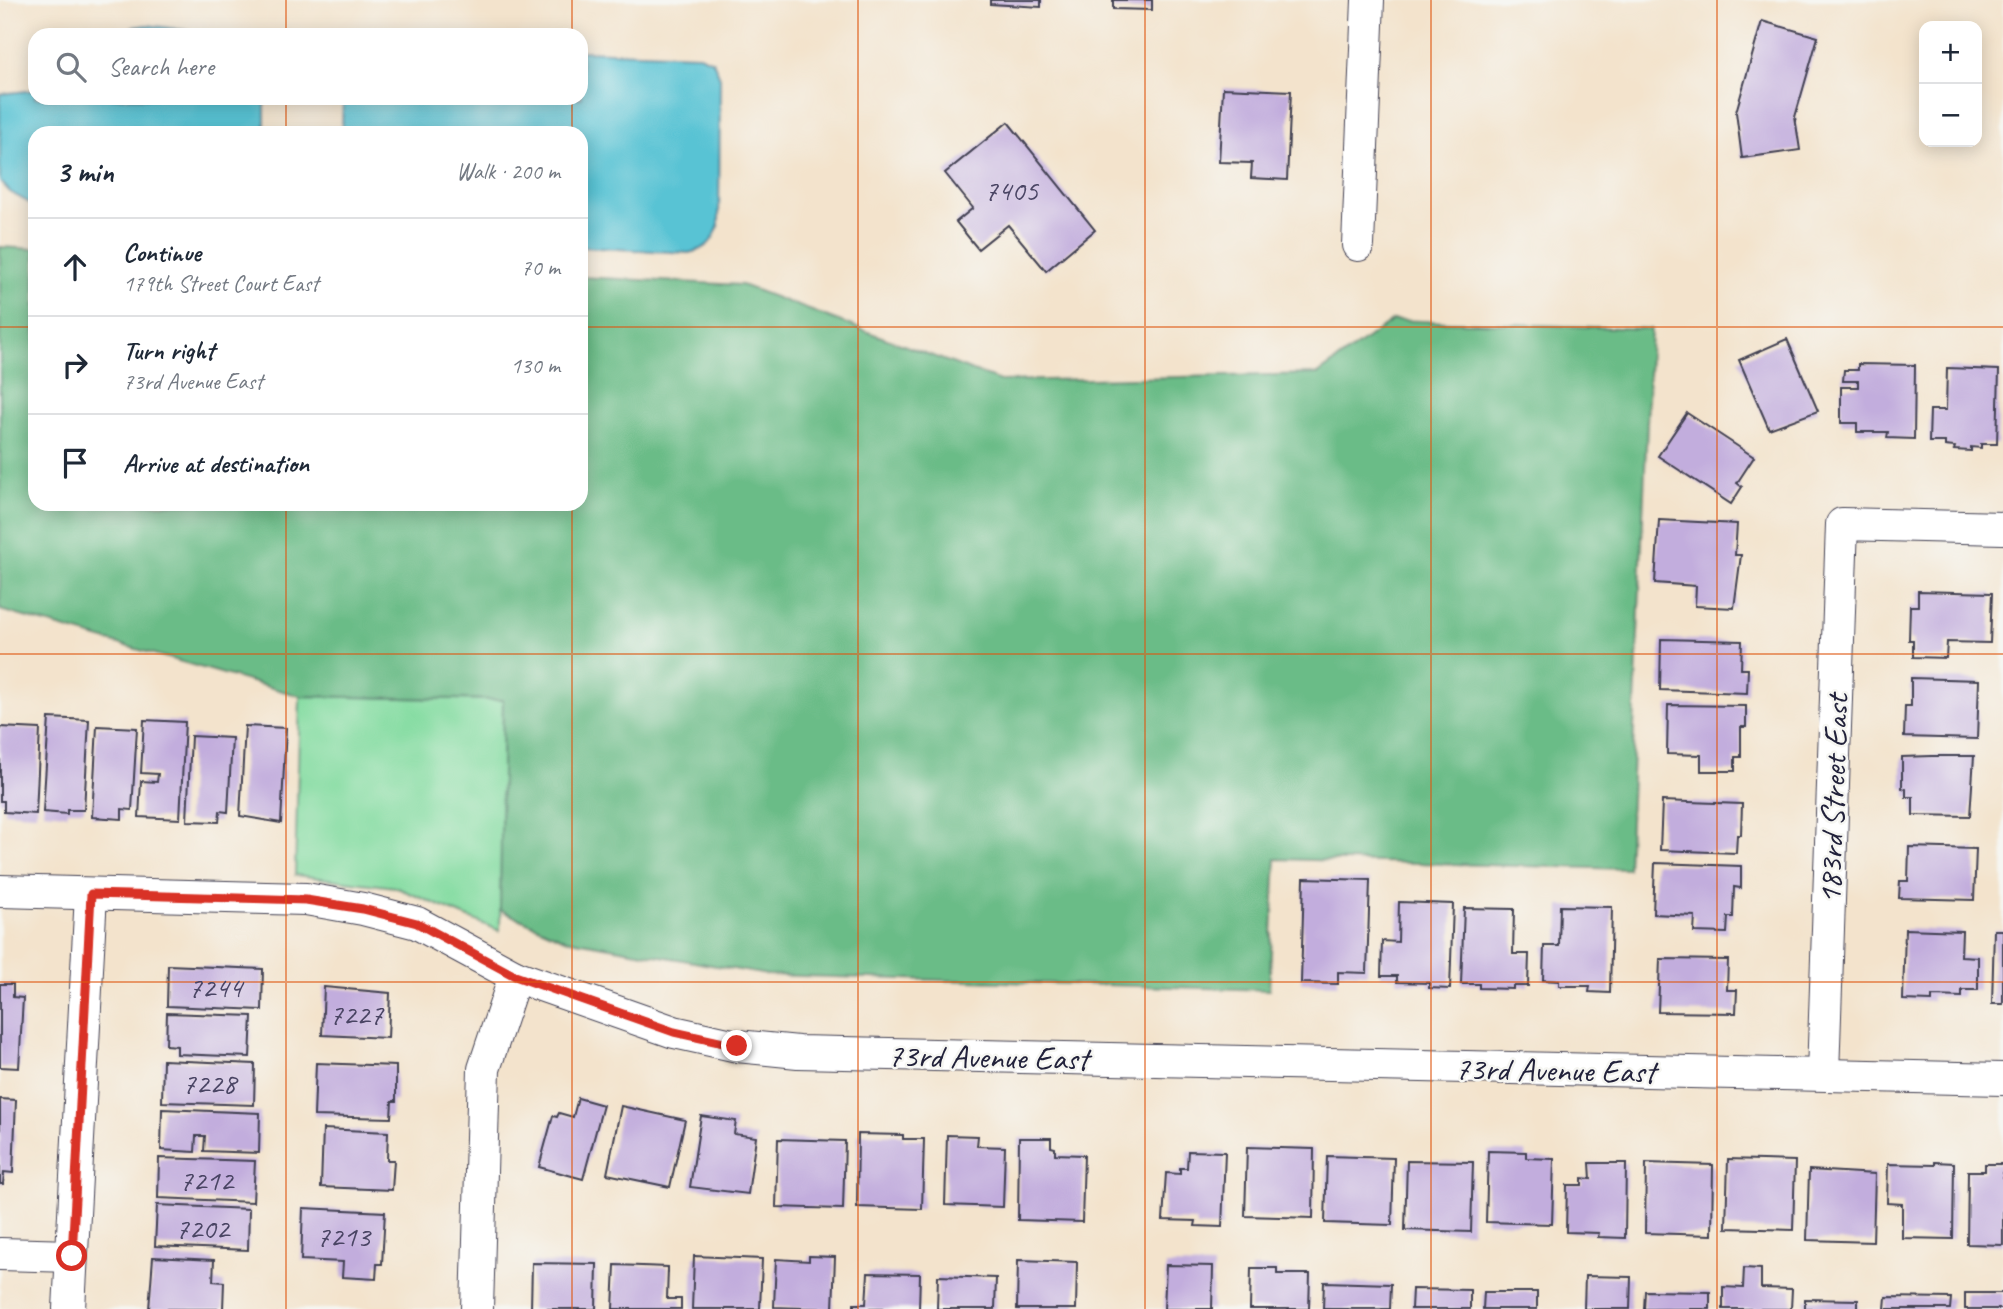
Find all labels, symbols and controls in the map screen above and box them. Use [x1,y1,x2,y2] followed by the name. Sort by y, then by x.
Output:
[1919,21,1982,147] map controls
[1919,21,1982,84] button: +
[28,28,588,105] search box
[52,48,90,86] icon: search
[108,50,214,83] text: Search here
[1919,84,1982,147] button: −
[56,153,113,191] text: 3 min
[456,157,560,186] text: Walk · 200 m
[984,171,1040,209] house number: 7405
[123,236,201,269] text: Continue
[56,248,94,286] icon: ahead
[521,253,560,282] text: 70 m
[123,269,319,298] text: 179th Street Court East
[123,334,214,367] text: Turn right
[56,346,94,384] icon: right
[511,351,560,380] text: 130 m
[123,367,263,396] text: 73rd Avenue East
[56,444,94,482] icon: arrive
[123,447,309,480] text: Arrive at destination
[1808,690,1858,905] street label: 183rd Street East
[188,968,244,1006] house number: 7244
[329,995,384,1033] house number: 7227
[721,1030,752,1061] route end
[887,1034,1093,1080] street label: 73rd Avenue East
[1454,1047,1660,1093] street label: 73rd Avenue East
[182,1064,238,1102] house number: 7228
[179,1161,235,1199] house number: 7212
[175,1209,231,1247] house number: 7202
[316,1217,372,1255] house number: 7213
[56,1240,87,1271] route start

